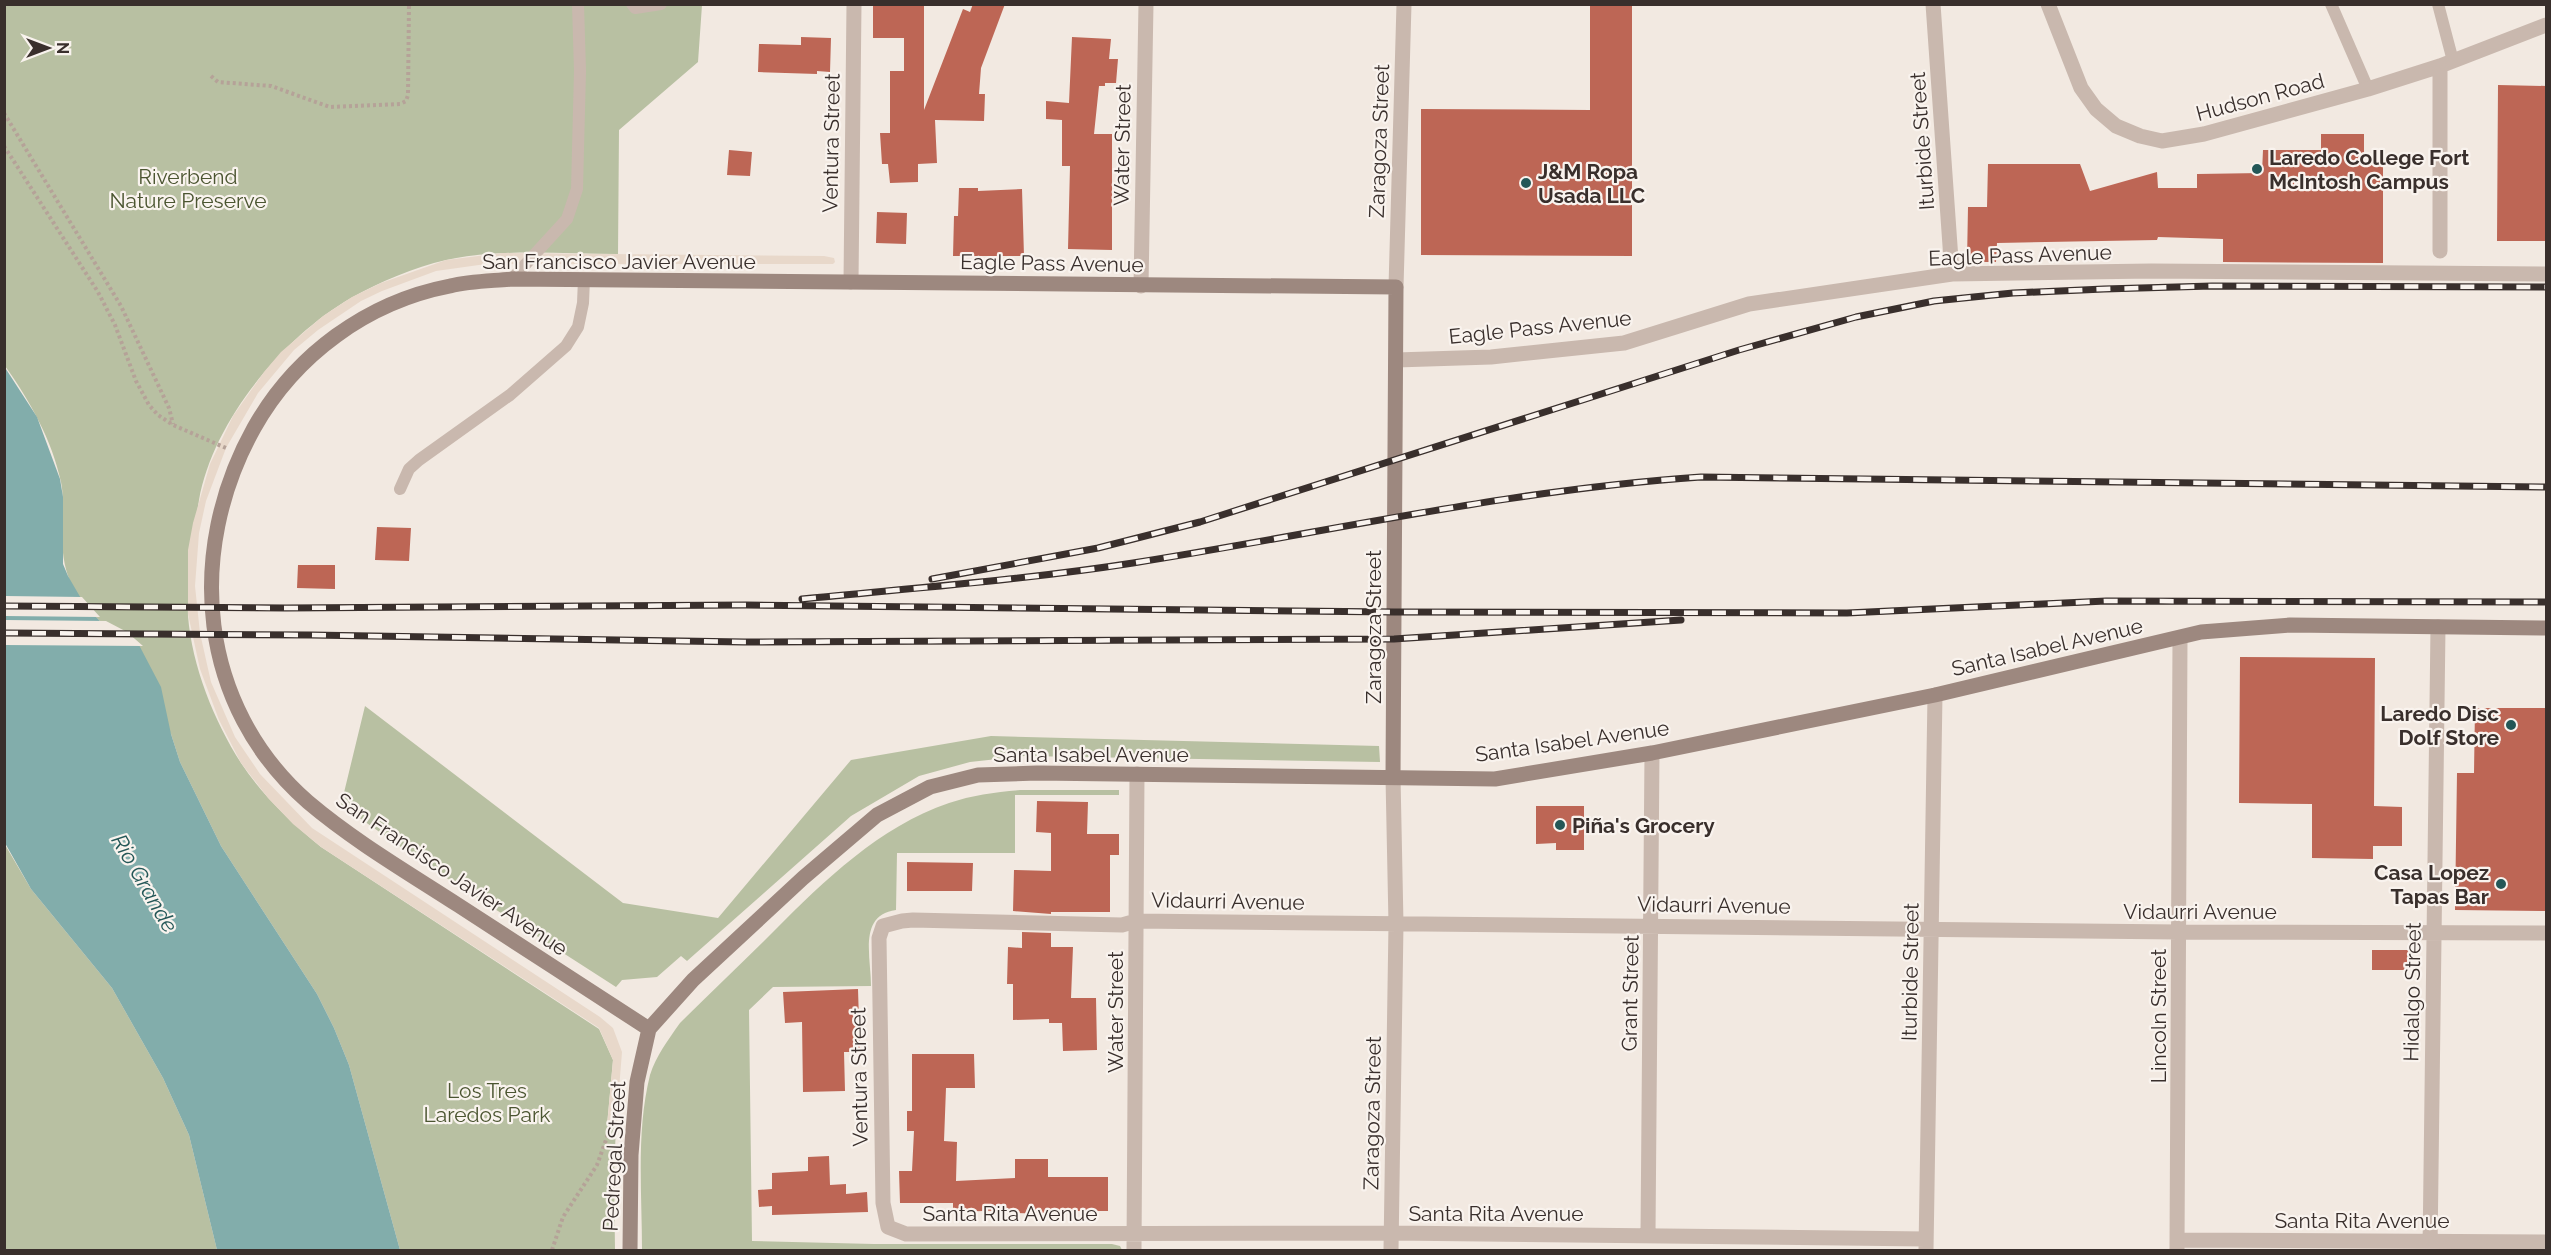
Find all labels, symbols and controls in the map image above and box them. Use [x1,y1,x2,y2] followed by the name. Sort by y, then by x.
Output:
[18,18,78,78] north arrow
[53,42,72,54] text: N
[1364,64,1394,218] street label: Zaragoza Street
[2193,68,2327,126] street label: Hudson Road
[1905,71,1939,211] street label: Iturbide Street
[817,73,845,213] street label: Ventura Street
[1108,84,1136,206] street label: Water Street
[2269,145,2469,194] place label: Laredo College Fort McIntosh Campus
[1538,159,1645,208] place label: J&M Ropa Usada LLC
[2250,162,2264,176] marker: Laredo College Fort McIntosh Campus
[109,164,267,213] park label: Riverbend Nature Preserve
[1519,176,1533,190] marker: J&M Ropa Usada LLC
[1928,239,2112,271] street label: Eagle Pass Avenue
[482,249,756,274] street label: San Francisco Javier Avenue
[960,249,1144,277] street label: Eagle Pass Avenue
[1447,305,1633,349] street label: Eagle Pass Avenue
[1361,550,1386,704] street label: Zaragoza Street
[1949,613,2145,681] street label: Santa Isabel Avenue
[2380,701,2499,750] place label: Laredo Disc Dolf Store
[1473,715,1671,767] street label: Santa Isabel Avenue
[2504,718,2518,732] marker: Laredo Disc Dolf Store
[993,742,1189,767] street label: Santa Isabel Avenue
[332,787,572,961] street label: San Francisco Javier Avenue
[1572,813,1715,838] place label: Piña's Grocery
[1553,818,1567,832] marker: Piña's Grocery
[106,829,184,937] water label: Rio Grande
[2374,860,2489,909] place label: Casa Lopez Tapas Bar
[2494,877,2508,891] marker: Casa Lopez Tapas Bar
[1151,887,1305,915] street label: Vidaurri Avenue
[1637,891,1791,919] street label: Vidaurri Avenue
[2123,899,2277,924] street label: Vidaurri Avenue
[1896,903,1924,1041] street label: Iturbide Street
[2398,922,2426,1062] street label: Hidalgo Street
[1616,935,1644,1051] street label: Grant Street
[2146,949,2171,1083] street label: Lincoln Street
[1103,951,1128,1073] street label: Water Street
[845,1007,873,1147] street label: Ventura Street
[1358,1036,1386,1190] street label: Zaragoza Street
[424,1078,551,1127] park label: Los Tres Laredos Park
[598,1080,630,1232] street label: Pedregal Street
[922,1201,1098,1226] street label: Santa Rita Avenue
[1408,1201,1584,1226] street label: Santa Rita Avenue
[2274,1208,2450,1233] street label: Santa Rita Avenue

